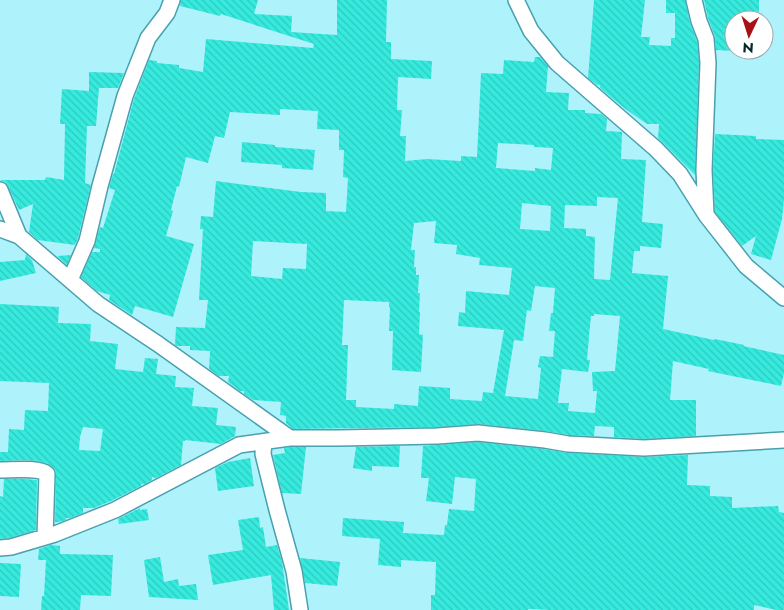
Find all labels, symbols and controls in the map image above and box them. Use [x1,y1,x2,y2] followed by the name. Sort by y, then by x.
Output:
[724,10,774,60] north arrow
[742,38,754,58] text: N

